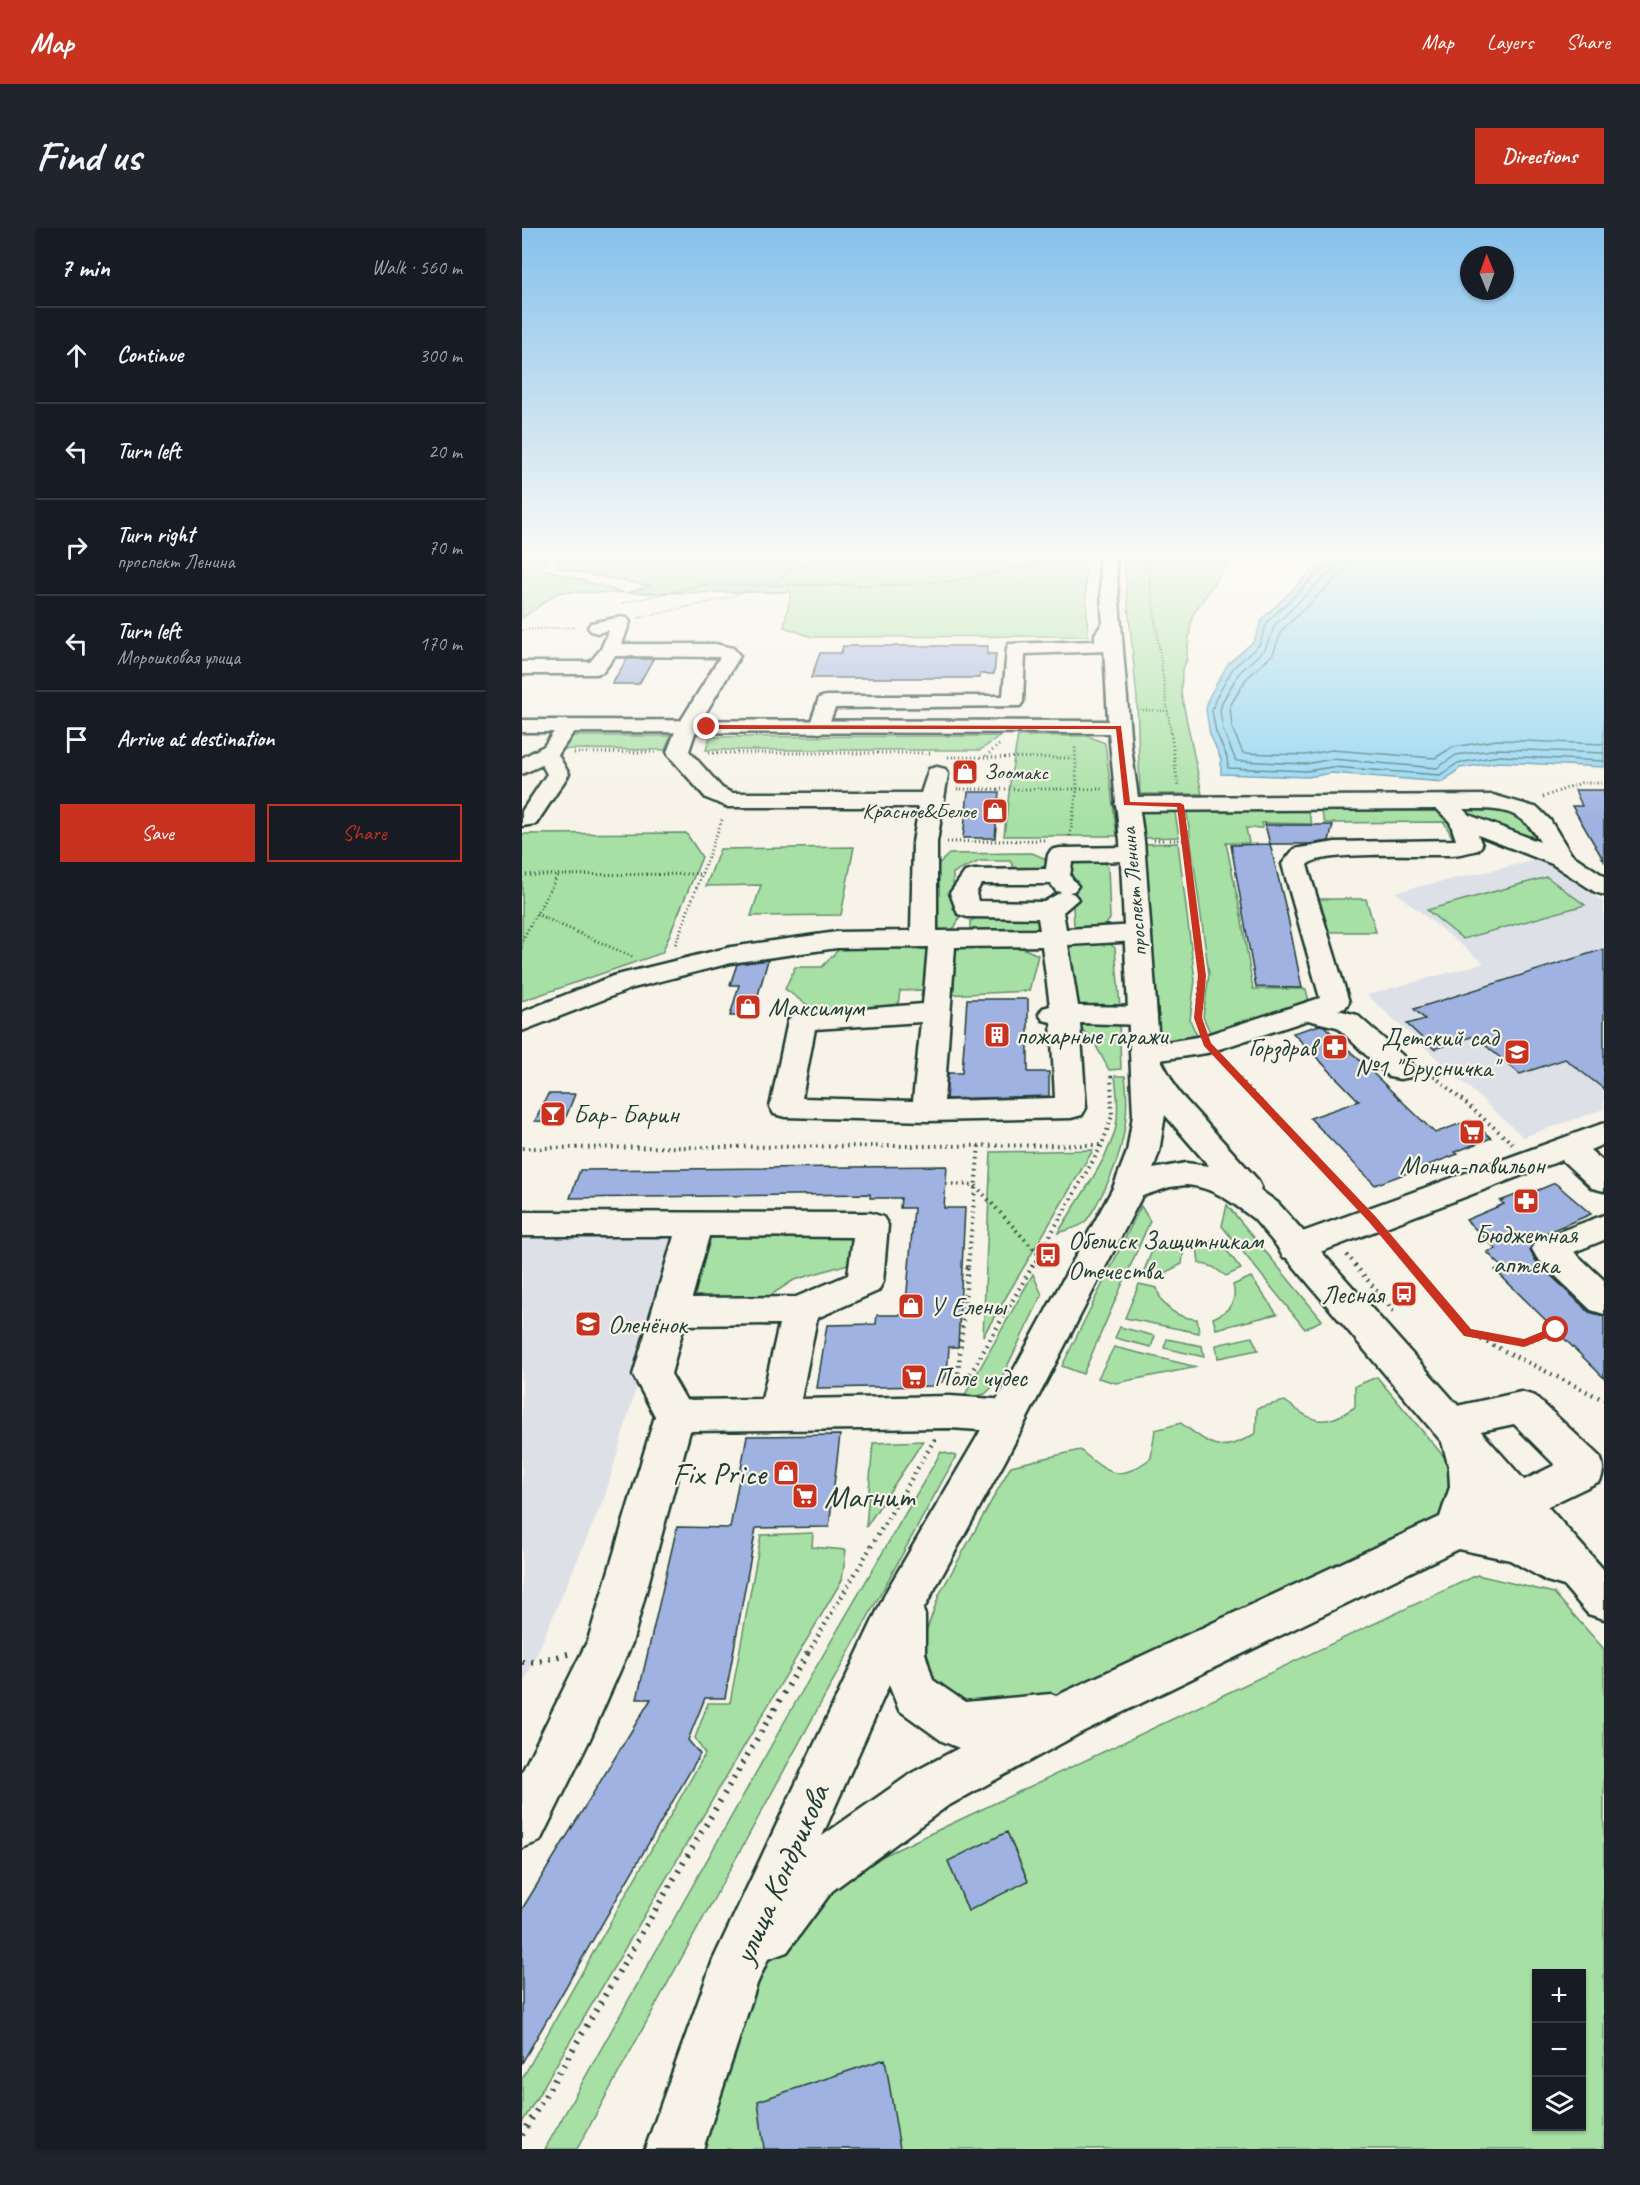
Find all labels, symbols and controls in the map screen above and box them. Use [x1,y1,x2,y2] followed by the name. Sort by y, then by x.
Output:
[30,25,73,60] text: Map
[1421,29,1454,55] text: Map
[1487,29,1533,55] text: Layers
[1566,29,1610,55] text: Share
[1475,128,1604,184] button: Directions
[36,130,141,183] text: Find us
[1460,246,1514,300] north arrow
[60,251,110,284] text: 7 min
[372,255,462,280] text: Walk · 560 m
[60,339,93,372] icon: ahead
[117,341,183,369] text: Continue
[419,343,462,368] text: 300 m
[60,435,93,468] icon: left
[117,437,181,465] text: Turn left
[428,439,462,464] text: 20 m
[117,521,194,549] text: Turn right
[60,531,93,564] icon: right
[428,535,462,560] text: 70 m
[117,549,234,574] text: проспект Ленина
[117,617,181,645] text: Turn left
[60,627,93,660] icon: left
[419,631,462,656] text: 170 m
[117,645,240,670] text: Морошковая улица
[693,713,719,739] route end
[60,723,93,756] icon: arrive
[117,725,274,753] text: Arrive at destination
[950,757,980,787] shop icon: Зоомакс
[984,758,1049,786] place label: Зоомакс
[980,796,1010,826] shop icon: Красное&Белое
[862,797,978,825] place label: Красное&Белое
[60,804,255,862] button: Save
[267,804,462,862] button: Share
[1114,825,1154,958] street label: проспект Ленина
[768,991,866,1024] place label: Максимум
[733,992,763,1022] shop icon: Максимум
[1016,1019,1169,1052] place label: пожарные гаражи
[982,1020,1012,1050] building icon: пожарные гаражи
[1355,1021,1503,1084] place label: Детский сад №1 "Брусничка"
[1248,1031,1321,1064] place label: Горздрав
[1320,1032,1350,1062] pharmacy icon: Горздрав
[1502,1037,1532,1067] school or university icon: Детский сад №1 "Брусничка"
[573,1098,680,1131] place label: Бар- Барин
[538,1099,568,1129] bar icon: Бар- Барин
[1457,1117,1487,1147] supermarket icon: Монча-павильон
[1400,1149,1546,1182] place label: Монча-павильон
[1511,1186,1541,1216] pharmacy icon: Бюджетная аптека
[1475,1218,1579,1281] place label: Бюджетная аптека
[1068,1224,1265,1287] place label: Обелиск Защитникам Отечества
[1033,1240,1063,1270] bus stop icon: Обелиск Защитникам Отечества
[1321,1278,1386,1311] place label: Лесная
[1389,1279,1419,1309] bus stop icon: Лесная
[930,1290,1008,1323] place label: У Елены
[896,1291,926,1321] shop icon: У Елены
[608,1308,689,1341] place label: Оленёнок
[573,1309,603,1339] school or university icon: Оленёнок
[1542,1316,1568,1342] route start
[934,1361,1029,1394] place label: Поле чудес
[899,1362,929,1392] supermarket icon: Поле чудес
[672,1453,769,1494] place label: Fix Price
[771,1458,801,1488] shop icon: Fix Price
[824,1476,916,1517] place label: Магнит
[790,1481,820,1511] supermarket icon: Магнит
[722,1776,840,1972] street label: улица Кондрикова
[1532,1969,1586,2131] map controls
[1532,1969,1586,2023] button: +
[1532,2023,1586,2077] button: −
[1532,2077,1586,2131] button: layers

